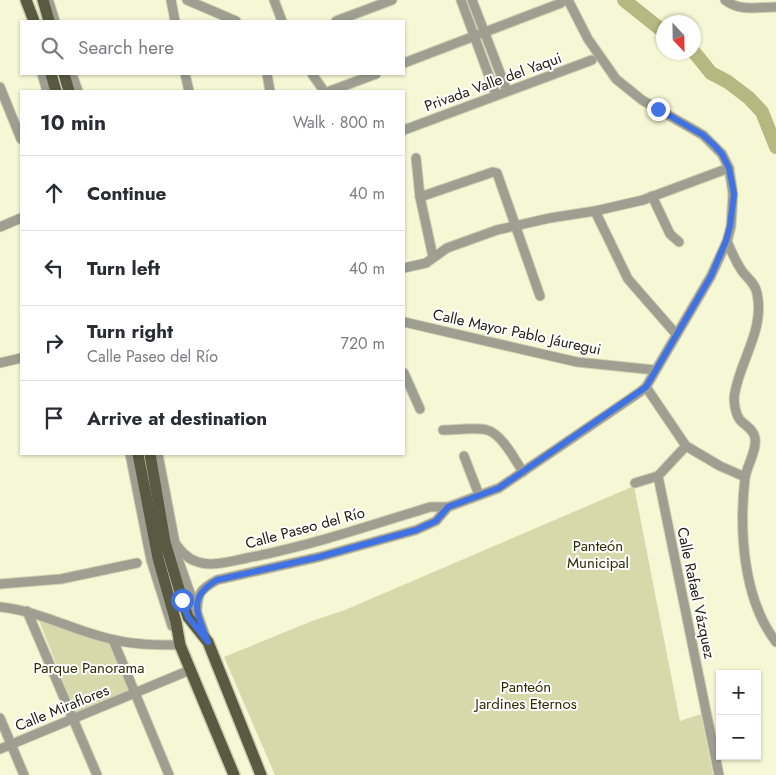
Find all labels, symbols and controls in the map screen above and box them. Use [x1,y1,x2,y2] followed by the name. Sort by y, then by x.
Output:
[656,15,701,60] north arrow
[20,20,405,75] search box
[38,34,66,62] icon: search
[78,34,174,61] text: Search here
[421,47,565,117] street label: Privada Valle del Yaqui
[647,98,670,121] route end
[40,108,106,138] text: 10 min
[293,111,385,134] text: Walk · 800 m
[40,179,68,207] icon: ahead
[87,180,166,207] text: Continue
[349,182,385,205] text: 40 m
[40,254,68,282] icon: left
[87,255,160,282] text: Turn left
[349,257,385,280] text: 40 m
[431,303,603,361] street label: Calle Mayor Pablo Jáuregui
[87,318,173,345] text: Turn right
[40,329,68,357] icon: right
[341,332,385,355] text: 720 m
[87,345,218,368] text: Calle Paseo del Río
[40,404,68,432] icon: arrive
[87,405,267,432] text: Arrive at destination
[243,501,367,555] street label: Calle Paseo del Río
[671,525,721,661] street label: Calle Rafael Vázquez
[567,535,629,574] park label: Panteón Municipal
[171,589,194,612] route start
[34,657,144,679] park label: Parque Panorama
[716,670,761,760] map controls
[716,670,761,715] button: +
[473,676,577,715] park label: Panteón Jardines Eternos
[12,679,112,737] street label: Calle Miraflores
[716,715,761,760] button: −

